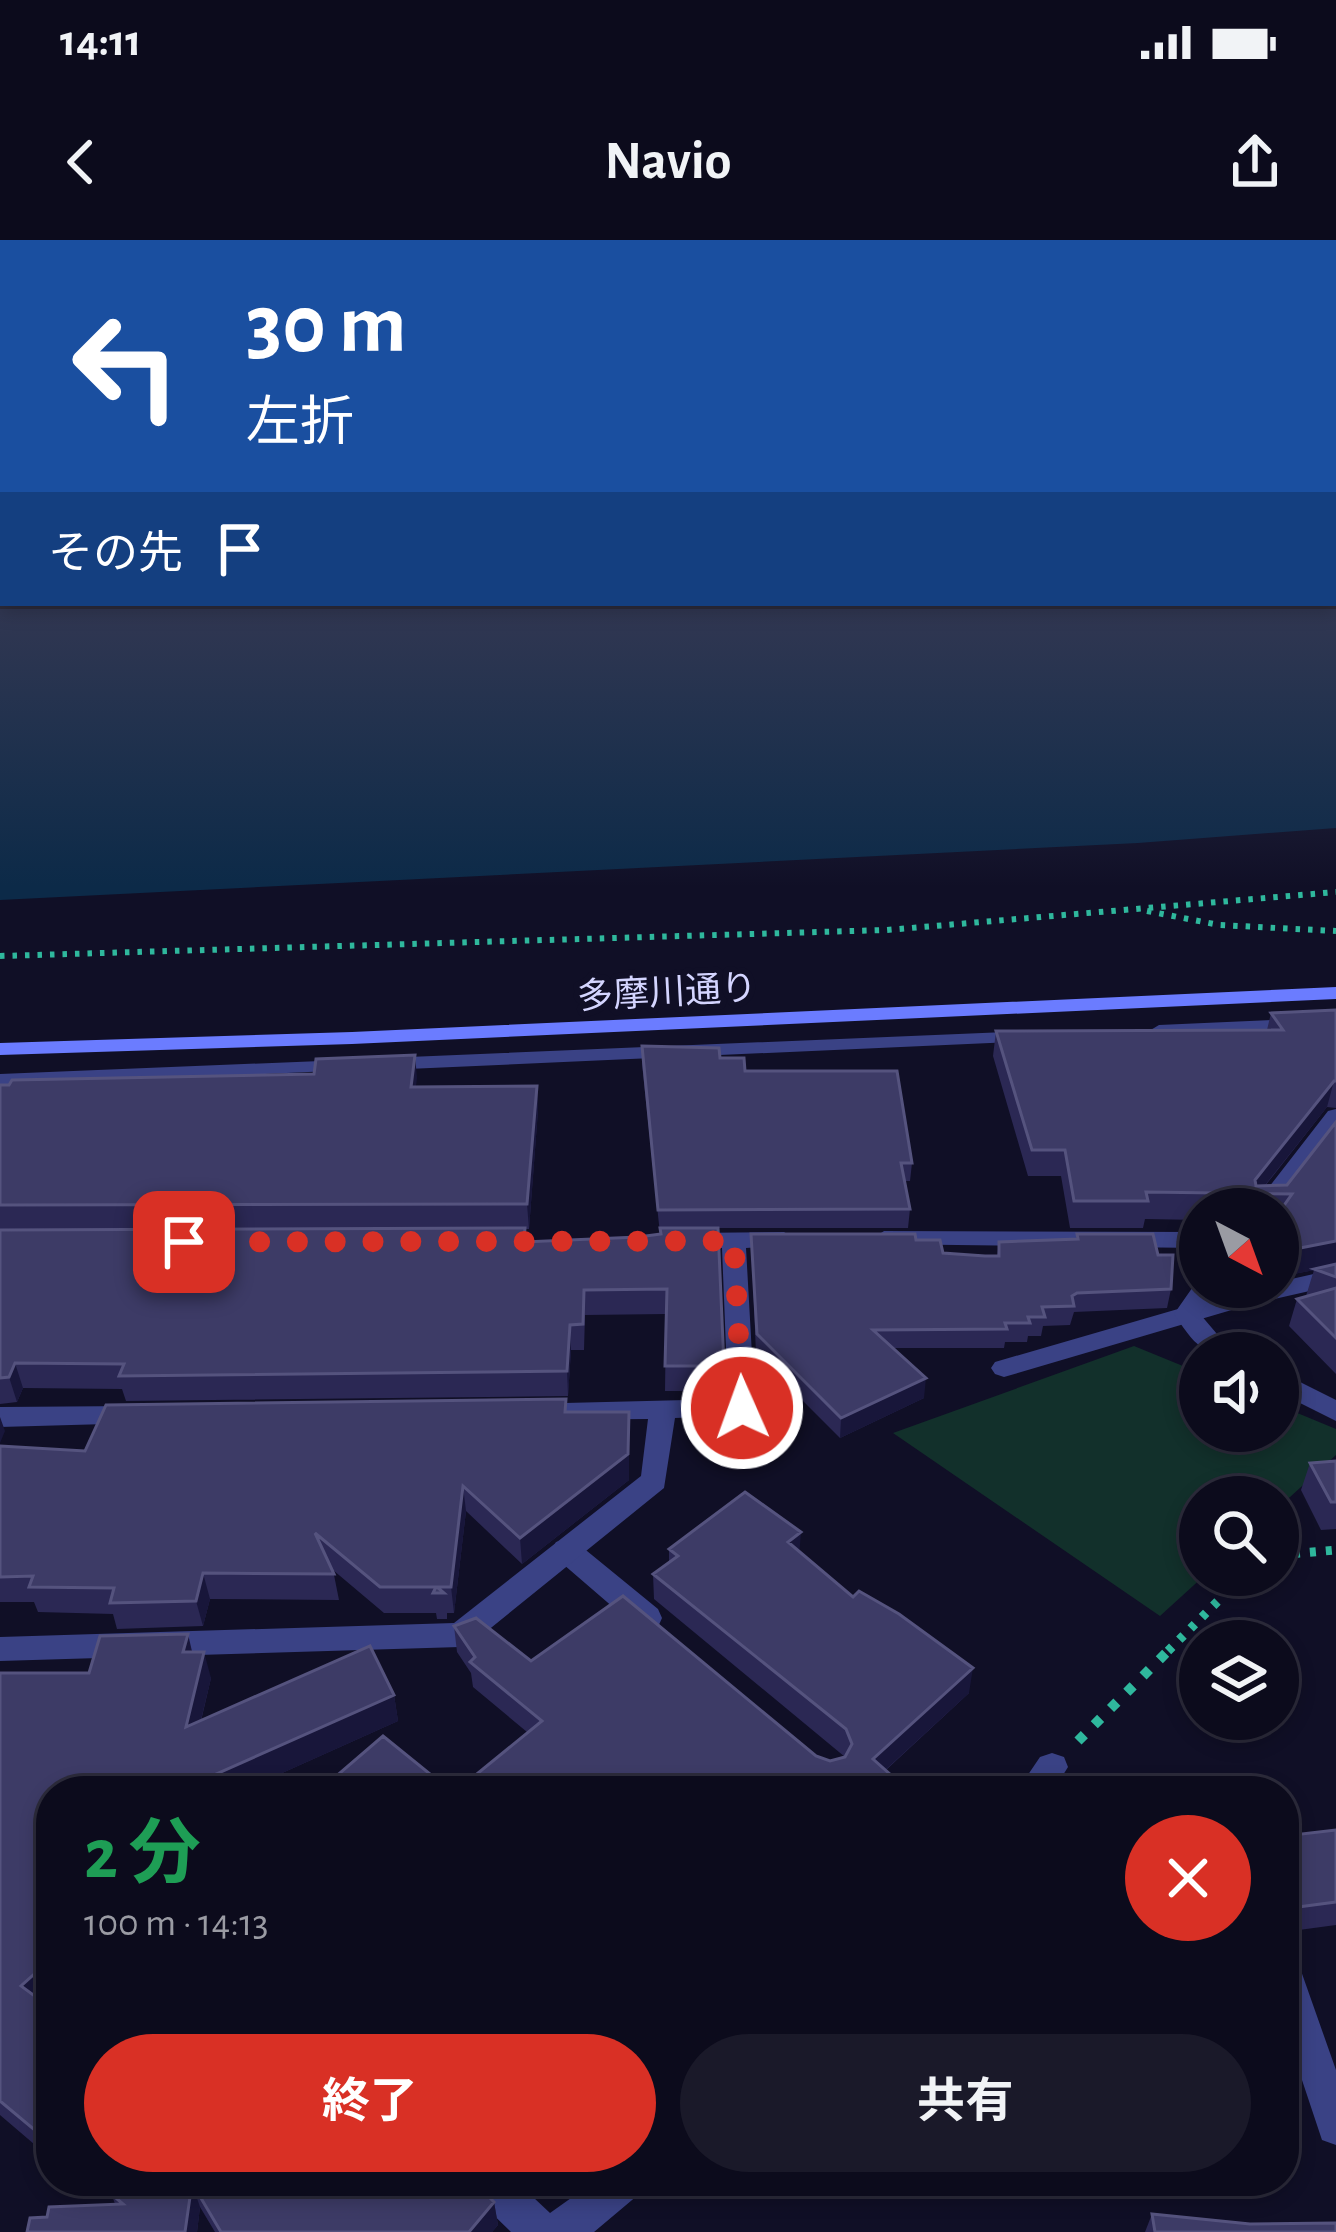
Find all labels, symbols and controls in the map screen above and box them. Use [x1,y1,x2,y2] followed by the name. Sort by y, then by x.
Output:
[60,19,142,64] text: 14:11
[48,129,114,195] icon: back
[1222,129,1288,195] icon: share
[604,135,732,189] text: Navio
[246,284,406,368] text: 30 m
[48,288,204,444] icon: left
[246,397,354,451] text: 左折
[207,516,273,582] icon: arrive
[48,532,183,577] text: その先
[576,968,758,1016] street label: 多摩川通り
[1179,1188,1299,1308] north arrow
[1179,1188,1299,1740] map controls
[133,1191,235,1293] pin
[151,1209,217,1275] icon: arrive
[1179,1332,1299,1452] button: sound
[679,1345,805,1471] position arrow
[1179,1476,1299,1596] button: search
[1179,1620,1299,1740] button: layers
[1125,1815,1251,1941] button: close
[84,1819,201,1891] text: 2 分
[84,1904,269,1943] text: 100 m · 14:13
[84,2034,656,2172] button: 終了
[680,2034,1251,2172] button: 共有

